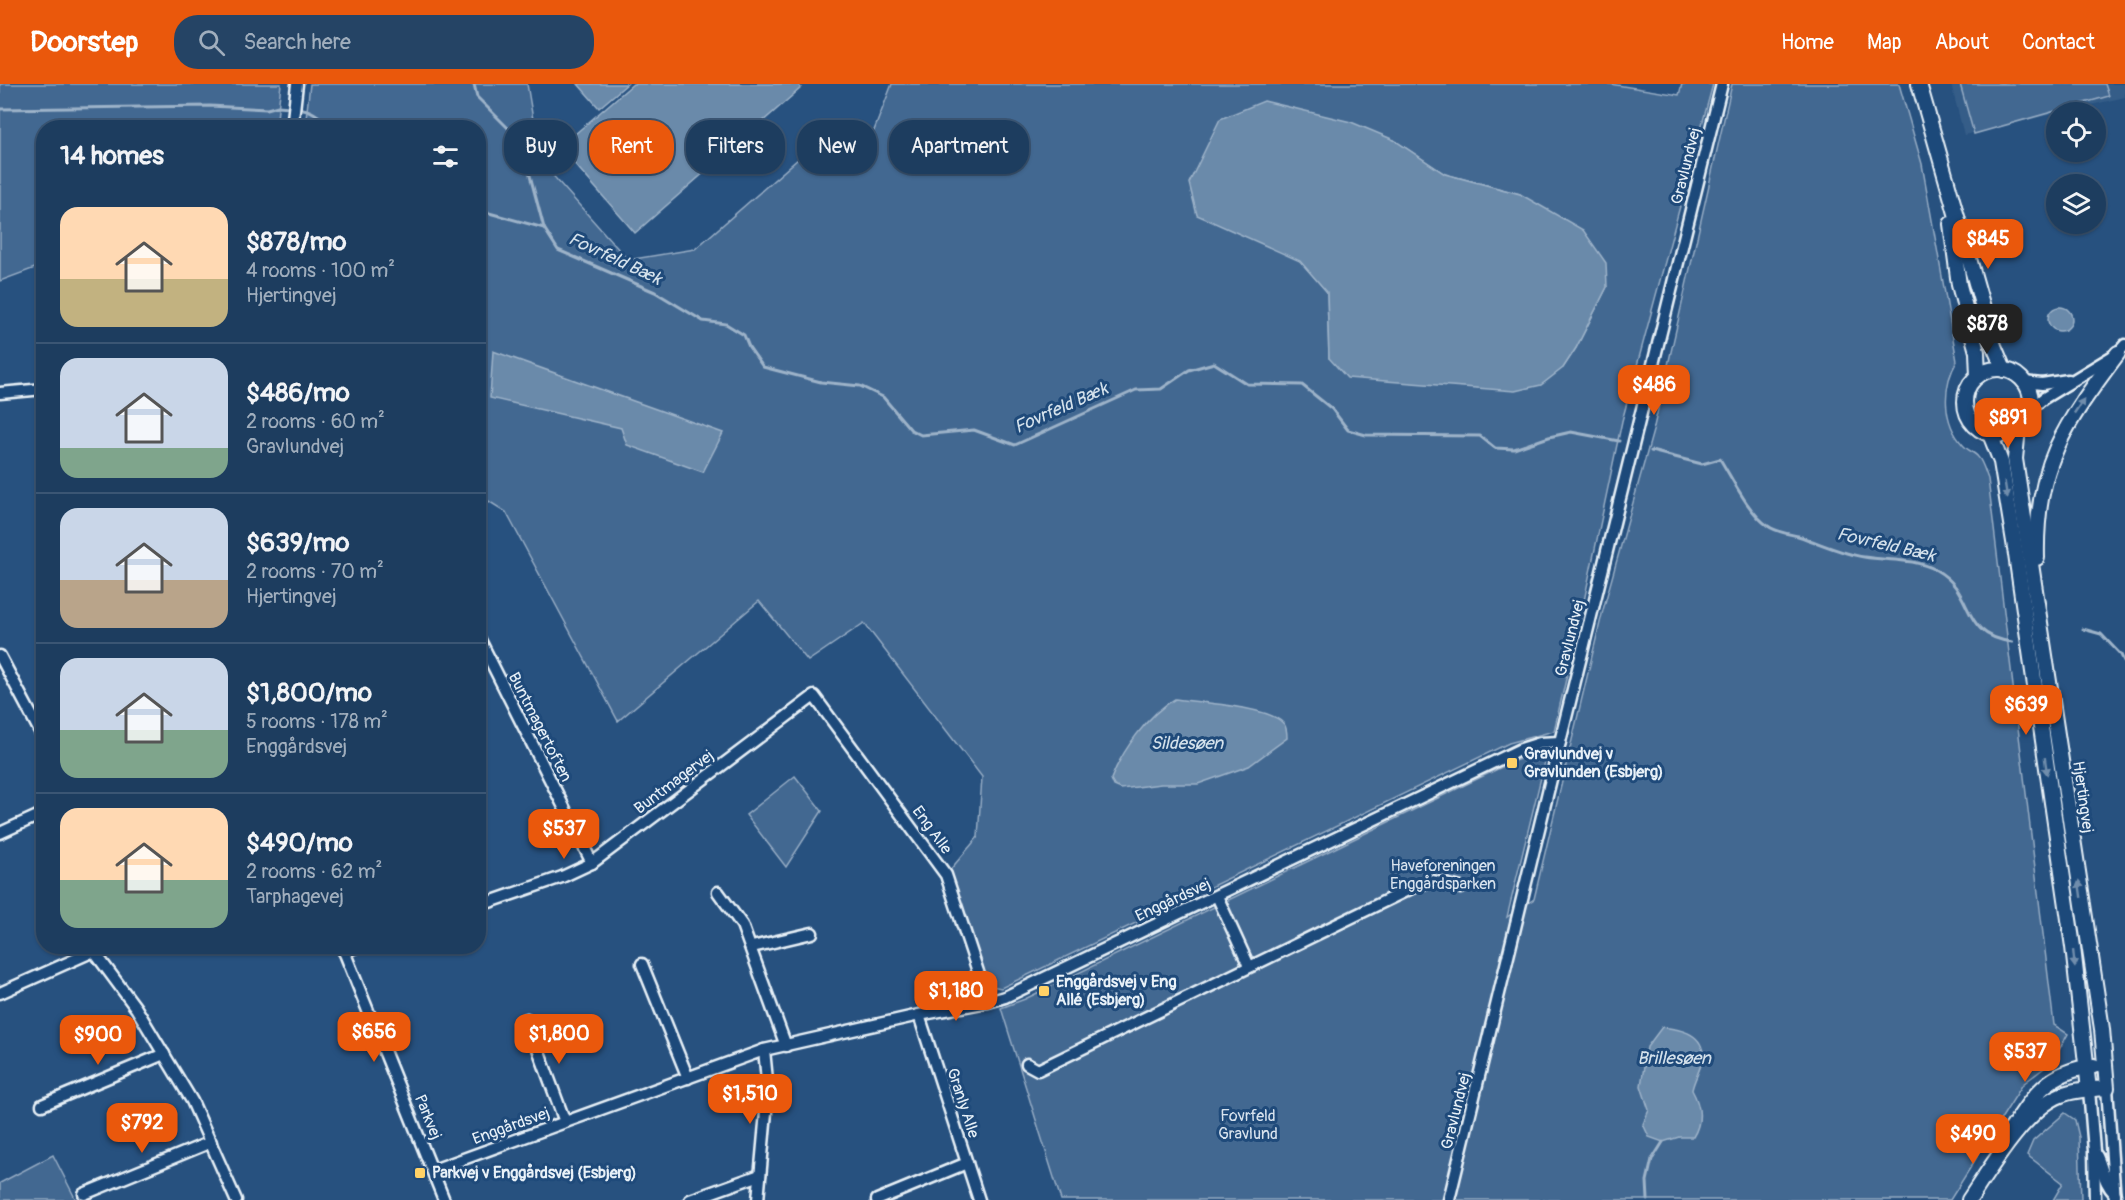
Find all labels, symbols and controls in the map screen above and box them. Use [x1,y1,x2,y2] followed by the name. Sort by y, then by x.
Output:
[174,15,594,69] search box
[30,25,138,60] text: Doorstep
[195,26,228,59] icon: search
[243,28,351,56] text: Search here
[1781,29,1834,56] text: Home
[1867,29,1902,56] text: Map
[1935,29,1989,56] text: About
[2022,29,2095,56] text: Contact
[2046,102,2106,234] map controls
[2046,102,2106,162] button: locate
[504,120,577,174] chip: Buy
[589,120,674,174] chip: Rent
[686,120,785,174] chip: Filters
[797,120,877,174] chip: New
[889,120,1029,174] chip: Apartment
[1667,126,1705,206] street label: Gravlundvej
[60,140,164,172] text: 14 homes
[429,140,462,173] icon: filters
[2046,174,2106,234] button: layers
[1952,219,2024,270] pin: $845
[246,226,346,258] text: $878/mo
[1966,226,2010,251] text: $845
[565,227,667,291] water label: Fovrfeld Bæk
[108,231,180,303] icon: home
[246,258,395,283] text: 4 rooms · 100 m²
[246,283,337,308] text: Hjertingvej
[1951,304,2023,355] pin: $878
[1966,311,2008,336] text: $878
[1618,365,1690,416] pin: $486
[1632,372,1676,397] text: $486
[1011,376,1113,439] water label: Fovrfeld Bæk
[246,377,350,409] text: $486/mo
[108,382,180,454] icon: home
[1972,398,2044,449] pin: $891
[2073,398,2085,414] one-way arrow
[1988,405,2028,430] text: $891
[246,409,385,434] text: 2 rooms · 60 m²
[246,434,344,459] text: Gravlundvej
[2001,481,2010,500] one-way arrow
[1835,523,1939,568] water label: Fovrfeld Bæk
[246,527,350,559] text: $639/mo
[108,532,180,604] icon: home
[246,559,384,584] text: 2 rooms · 70 m²
[246,584,337,609] text: Hjertingvej
[1551,598,1589,678] street label: Gravlundvej
[504,669,576,785] street label: Buntmagertoften
[246,677,372,709] text: $1,800/mo
[108,682,180,754] icon: home
[1990,685,2062,736] pin: $639
[2004,692,2048,717] text: $639
[246,709,388,734] text: 5 rooms · 178 m²
[1151,732,1224,755] water label: Sildesøen
[246,734,347,759] text: Enggårdsvej
[1524,744,1663,782] place label: Gravlundvej v Gravlunden (Esbjerg)
[630,746,718,818] street label: Buntmagervej
[1505,756,1519,770] marker: Gravlundvej v Gravlunden (Esbjerg)
[2042,757,2051,776] one-way arrow
[2068,760,2098,834] street label: Hjertingvej
[908,802,956,858] street label: Eng Alle
[528,809,600,860] pin: $537
[542,816,586,841] text: $537
[246,827,353,859] text: $490/mo
[108,832,180,904] icon: home
[1390,856,1496,894] park label: Haveforeningen Enggårdsparken
[246,859,382,884] text: 2 rooms · 62 m²
[1132,874,1214,926] street label: Enggårdsvej
[2075,879,2084,898] one-way arrow
[246,884,344,909] text: Tarphagevej
[2069,950,2079,969] one-way arrow
[907,971,1005,1022] pin: $1,180
[1056,972,1176,1010] place label: Enggårdsvej v Eng Allé (Esbjerg)
[928,978,984,1003] text: $1,180
[1037,984,1051,998] marker: Enggårdsvej v Eng Allé (Esbjerg)
[338,1012,410,1063] pin: $656
[510,1014,608,1065] pin: $1,800
[62,1015,134,1066] pin: $900
[352,1019,396,1044] text: $656
[528,1021,590,1046] text: $1,800
[74,1022,122,1047] text: $900
[1989,1032,2061,1083] pin: $537
[2003,1039,2047,1064] text: $537
[1637,1047,1712,1070] water label: Brillesøen
[942,1066,984,1141] street label: Granly Alle
[1437,1071,1475,1151] street label: Gravlundvej
[701,1074,799,1125] pin: $1,510
[722,1081,778,1106] text: $1,510
[410,1092,446,1142] street label: Parkvej
[106,1103,178,1154] pin: $792
[470,1103,552,1149] street label: Enggårdsvej
[1218,1106,1278,1144] park label: Fovrfeld Gravlund
[121,1110,163,1135] text: $792
[1937,1114,2009,1165] pin: $490
[1950,1121,1996,1146] text: $490
[432,1163,637,1183] place label: Parkvej v Enggårdsvej (Esbjerg)
[413,1166,427,1180] marker: Parkvej v Enggårdsvej (Esbjerg)

